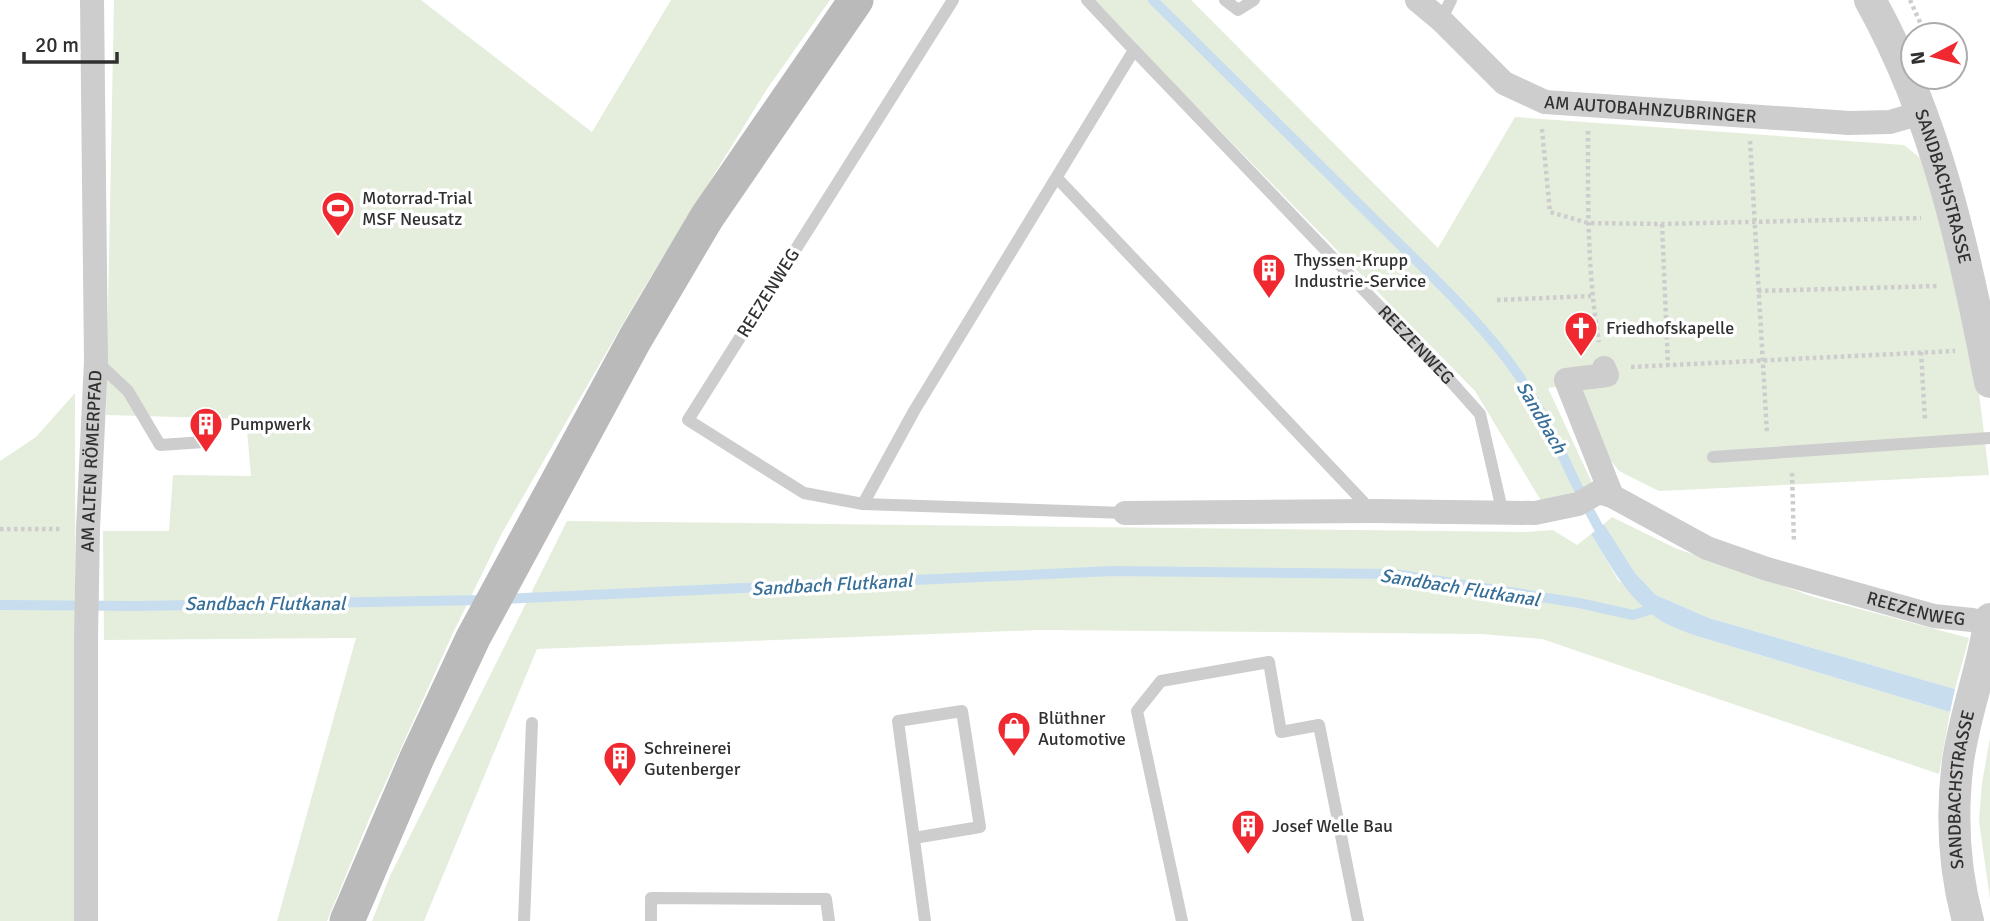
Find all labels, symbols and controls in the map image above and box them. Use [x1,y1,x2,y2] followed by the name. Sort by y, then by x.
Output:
[24,21,117,65] scale bar
[1899,21,1969,91] north arrow
[35,32,79,58] text: 20 m
[1905,50,1931,66] text: N
[1543,91,1757,128] street label: AM AUTOBAHNZUBRINGER
[1910,106,1976,266] street label: SANDBACHSTRASSE
[362,187,473,230] place label: Motorrad-Trial MSF Neusatz
[319,189,357,238] sports icon: Motorrad-Trial MSF Neusatz
[732,244,804,342] street label: REEZENWEG
[1294,249,1426,292] place label: Thyssen-Krupp Industrie-Service
[1250,251,1288,300] building icon: Thyssen-Krupp Industrie-Service
[1373,301,1459,389] street label: REEZENWEG
[1562,309,1600,358] church icon: Friedhofskapelle
[1606,317,1734,339] place label: Friedhofskapelle
[77,369,107,552] street label: AM ALTEN RÖMERPFAD
[1511,377,1572,458] water label: Sandbach
[187,405,225,454] building icon: Pumpwerk
[230,413,311,435] place label: Pumpwerk
[1379,564,1542,613] water label: Sandbach Flutkanal
[751,569,914,601] water label: Sandbach Flutkanal
[1864,587,1966,630] street label: REEZENWEG
[185,592,347,616] water label: Sandbach Flutkanal
[1038,707,1126,750] place label: Blüthner Automotive
[1943,708,1979,870] street label: SANDBACHSTRASSE
[995,709,1033,758] shop icon: Blüthner Automotive
[644,737,741,780] place label: Schreinerei Gutenberger
[601,739,639,788] building icon: Schreinerei Gutenberger
[1229,807,1267,856] building icon: Josef Welle Bau
[1272,815,1393,837] place label: Josef Welle Bau

